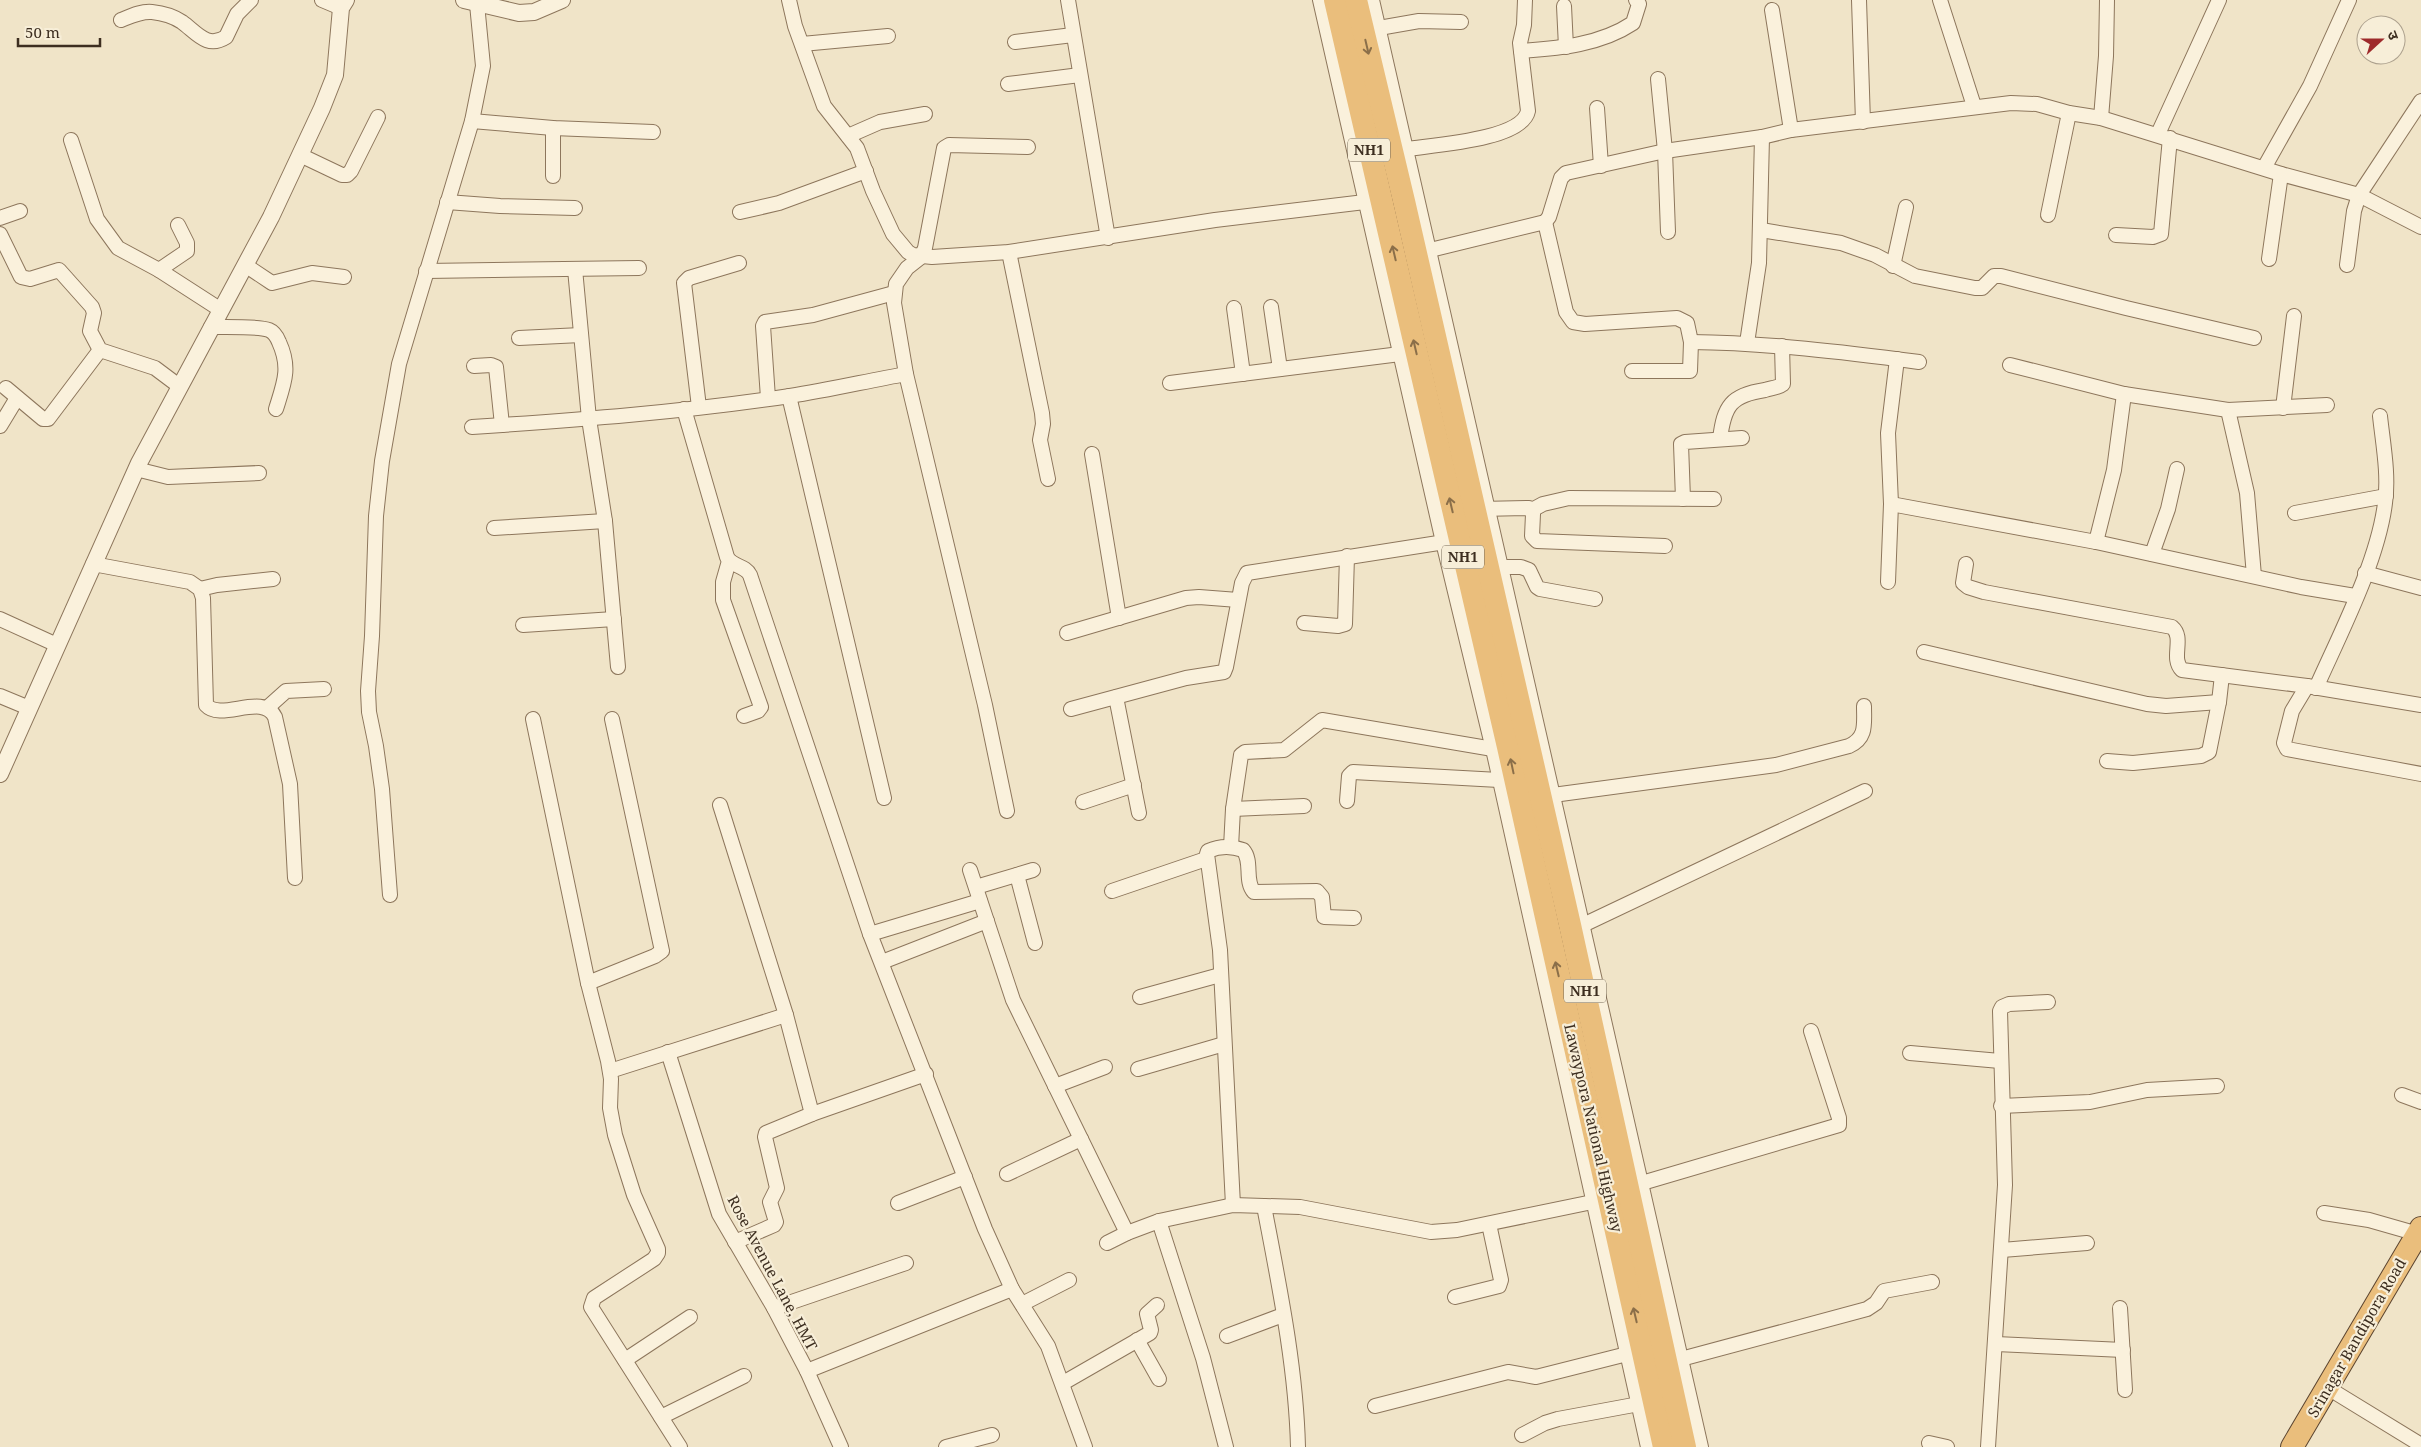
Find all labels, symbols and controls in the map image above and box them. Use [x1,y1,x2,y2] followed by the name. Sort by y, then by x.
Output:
[18,15,100,47] scale bar
[2356,15,2406,65] north arrow
[25,22,60,42] text: 50 m
[2383,28,2404,43] text: उ
[1363,39,1372,55] one-way arrow
[1348,138,1390,162] road number: NH1
[1388,245,1398,261] one-way arrow
[1410,339,1419,355] one-way arrow
[1446,498,1455,514] one-way arrow
[1442,546,1484,568] road number: NH1
[1507,758,1516,774] one-way arrow
[1552,961,1561,977] one-way arrow
[1564,979,1606,1002] road number: NH1
[1560,1022,1628,1235] street label: Lawaypora National Highway
[723,1191,822,1354] street label: Rose Avenue Lane, HMT
[2302,1254,2410,1421] street label: Srinagar Bandipora Road
[1630,1308,1639,1324] one-way arrow

